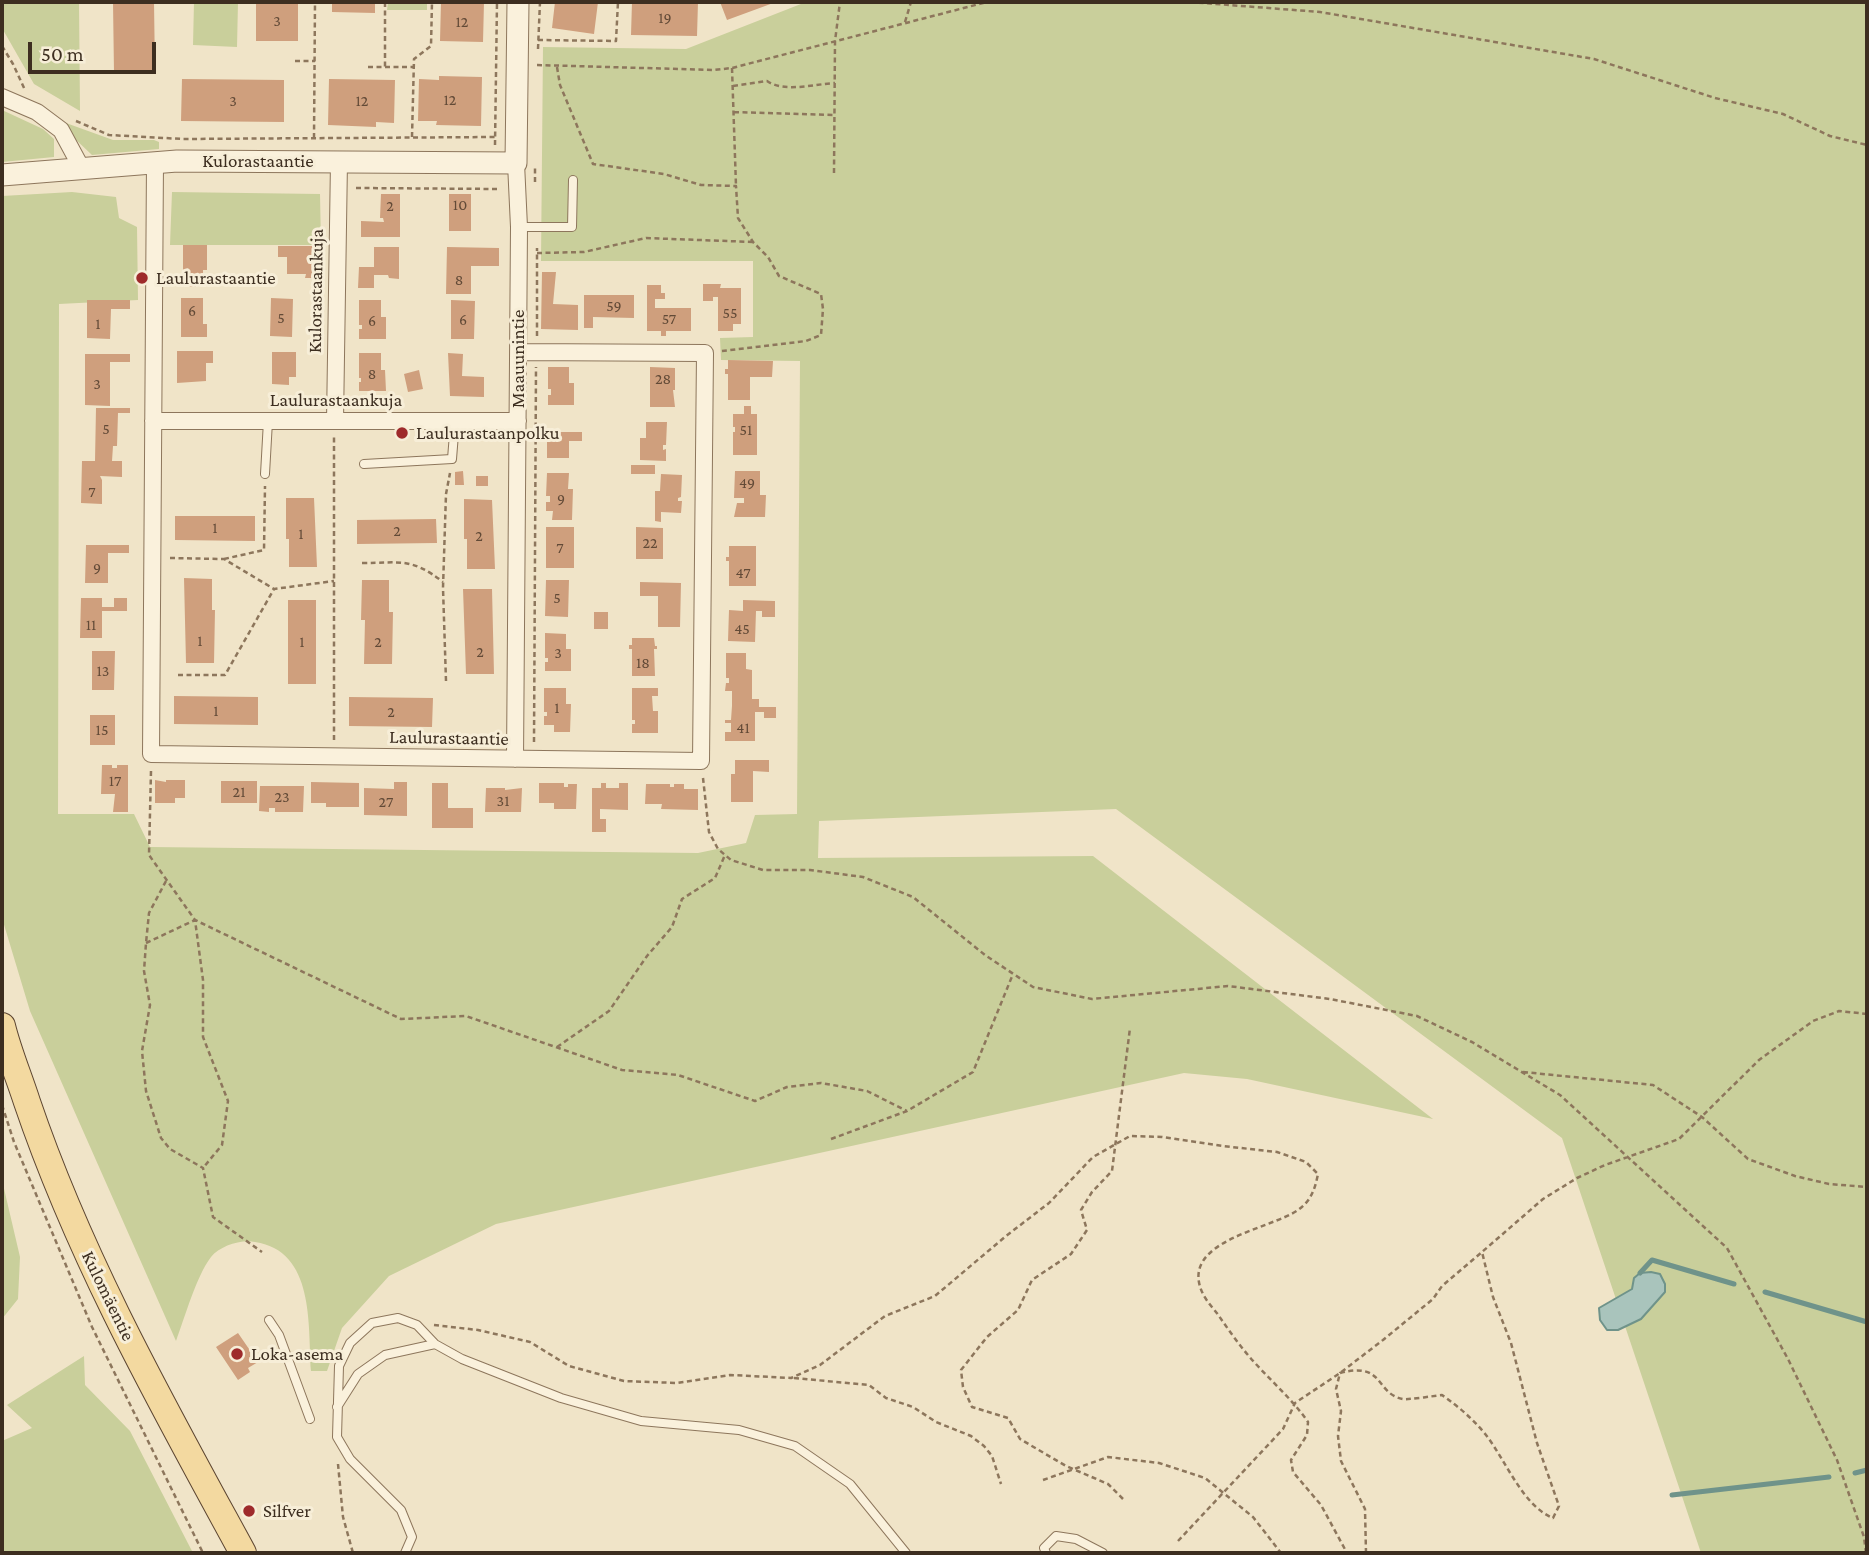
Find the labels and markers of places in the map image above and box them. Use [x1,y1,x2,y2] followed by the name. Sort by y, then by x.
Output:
[156,267,276,289] place label: Laulurastaantie
[134,270,150,286] marker: Laulurastaantie
[416,422,559,444] place label: Laulurastaanpolku
[394,425,410,441] marker: Laulurastaanpolku
[251,1343,343,1365] place label: Loka-asema
[229,1346,245,1362] marker: Loka-asema
[263,1500,311,1522] place label: Silfver
[241,1503,257,1519] marker: Silfver

